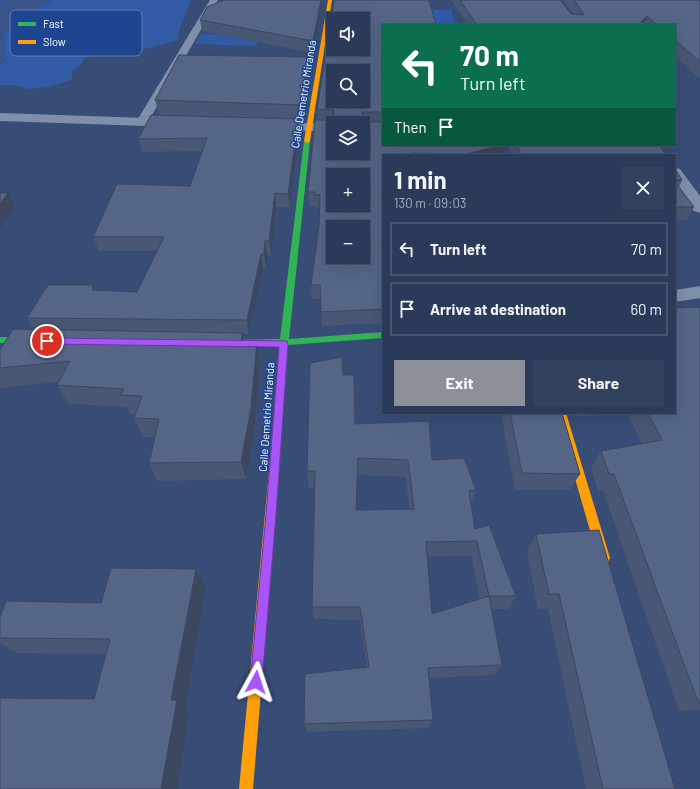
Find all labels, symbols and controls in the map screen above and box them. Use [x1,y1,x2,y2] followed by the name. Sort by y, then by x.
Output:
[10,10,142,56] legend
[326,12,370,264] map controls
[326,12,370,56] button: sound
[43,17,64,30] text: Fast
[43,35,66,48] text: Slow
[460,38,519,72] text: 70 m
[288,39,318,149] street label: Calle Demetrio Miranda
[394,40,446,92] icon: left
[326,64,370,108] button: search
[460,72,526,94] text: Turn left
[326,116,370,160] button: layers
[435,116,457,138] icon: arrive
[394,118,427,136] text: Then
[394,165,447,194] text: 1 min
[622,167,664,209] button: close
[326,168,370,212] button: +
[394,195,466,211] text: 130 m · 09:03
[326,220,370,264] button: −
[396,238,418,260] icon: left
[430,240,486,258] text: Turn left
[631,240,662,258] text: 70 m
[396,298,418,320] icon: arrive
[430,300,566,318] text: Arrive at destination
[630,300,662,318] text: 60 m
[30,324,64,358] pin
[36,330,58,352] icon: arrive
[394,360,525,406] button: Exit
[533,360,664,406] button: Share
[256,362,276,472] street label: Calle Demetrio Miranda
[235,661,277,703] position arrow

